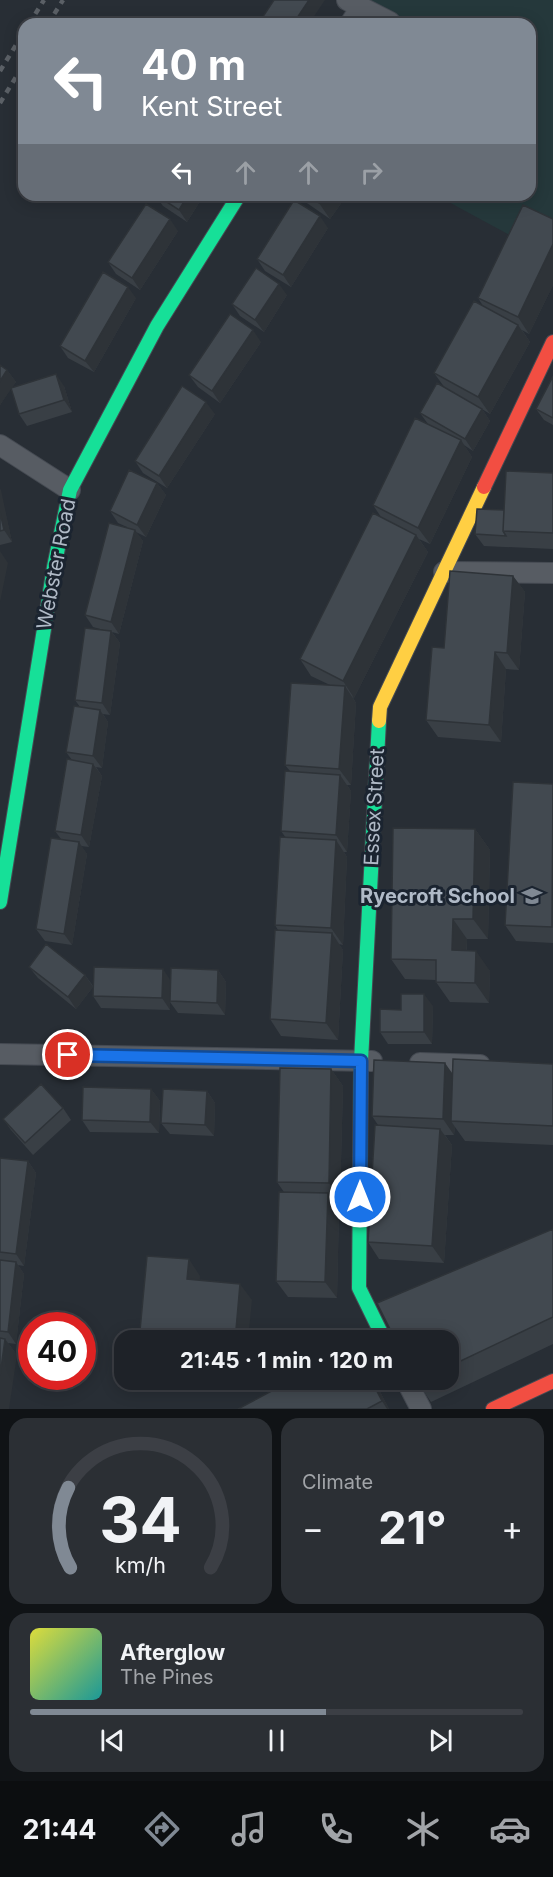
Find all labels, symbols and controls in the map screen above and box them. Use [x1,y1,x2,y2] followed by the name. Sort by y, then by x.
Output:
[141,39,246,90] text: 40 m
[42,42,120,120] icon: left
[141,90,282,123] text: Kent Street
[166,156,199,189] icon: left
[229,156,262,189] icon: ahead
[292,156,325,189] icon: ahead
[355,156,388,189] icon: right
[32,497,80,631] street label: Webster Road
[359,747,389,866] street label: Essex Street
[360,884,515,908] place label: Ryecroft School
[520,884,544,908] school or university icon: Ryecroft School
[42,1029,93,1080] pin
[51,1038,84,1071] icon: arrive
[328,1165,392,1229] position arrow
[18,1312,96,1390] speed limit sign: 40
[180,1347,393,1373] text: 21:45 · 1 min · 120 m
[302,1470,373,1494] text: Climate
[99,1482,182,1557] text: 34
[378,1500,447,1555] text: 21°
[302,1508,324,1548] text: −
[501,1508,523,1548] text: +
[115,1552,166,1578] text: km/h
[120,1639,225,1665] text: Afterglow
[120,1665,214,1689] text: The Pines
[96,1724,129,1757] icon: previous
[260,1724,293,1757] icon: pause
[424,1724,457,1757] icon: next
[141,1808,183,1850] icon: directions
[228,1808,270,1850] icon: music
[315,1808,357,1850] icon: phone
[402,1808,444,1850] icon: climate
[489,1808,531,1850] icon: car
[22,1813,97,1846] text: 21:44

